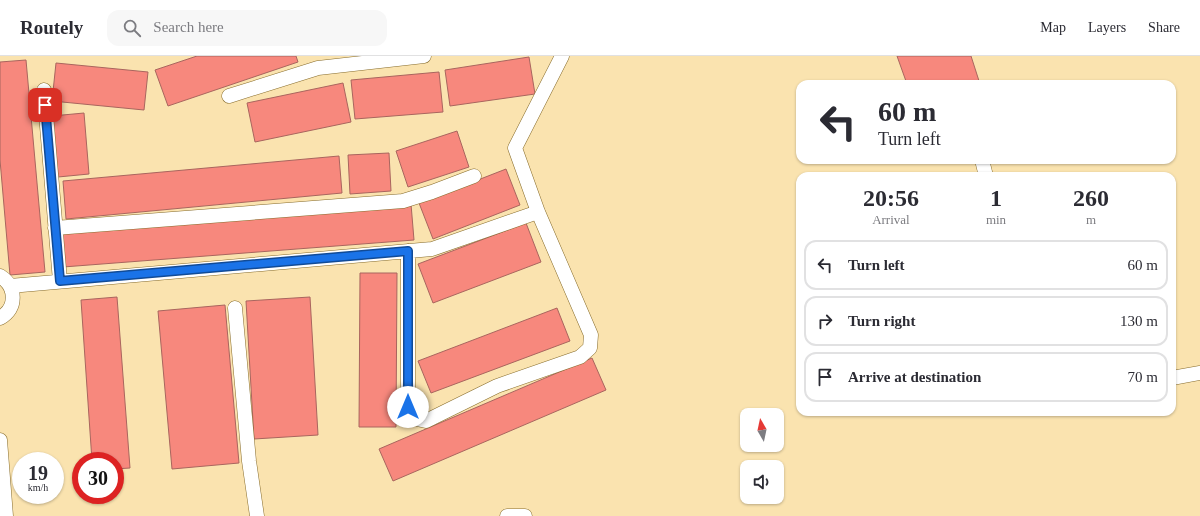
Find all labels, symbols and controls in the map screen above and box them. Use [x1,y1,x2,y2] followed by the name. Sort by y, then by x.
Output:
[107,10,387,46] search box
[20,17,83,38] text: Routely
[121,17,143,39] icon: search
[153,19,224,35] text: Search here
[1040,20,1066,35] text: Map
[1088,20,1126,35] text: Layers
[1148,20,1180,35] text: Share
[28,88,62,122] pin
[34,94,56,116] icon: arrive
[812,96,864,148] icon: left
[878,96,936,127] text: 60 m
[878,129,941,149] text: Turn left
[863,185,919,211] text: 20:56
[990,185,1002,211] text: 1
[1073,185,1109,211] text: 260
[872,212,910,227] text: Arrival
[986,212,1006,227] text: min
[1086,212,1096,227] text: m
[814,254,836,276] icon: left
[848,257,905,273] text: Turn left
[1128,257,1158,273] text: 60 m
[814,310,836,332] icon: right
[848,313,915,329] text: Turn right
[1120,313,1158,329] text: 130 m
[814,366,836,388] icon: arrive
[848,369,981,385] text: Arrive at destination
[1128,369,1158,385] text: 70 m
[387,386,429,428] position arrow
[740,408,784,452] north arrow
[740,408,784,504] map controls
[72,452,124,504] speed limit sign: 30
[740,460,784,504] button: sound
[28,462,48,484] text: 19
[28,482,48,493] text: km/h

